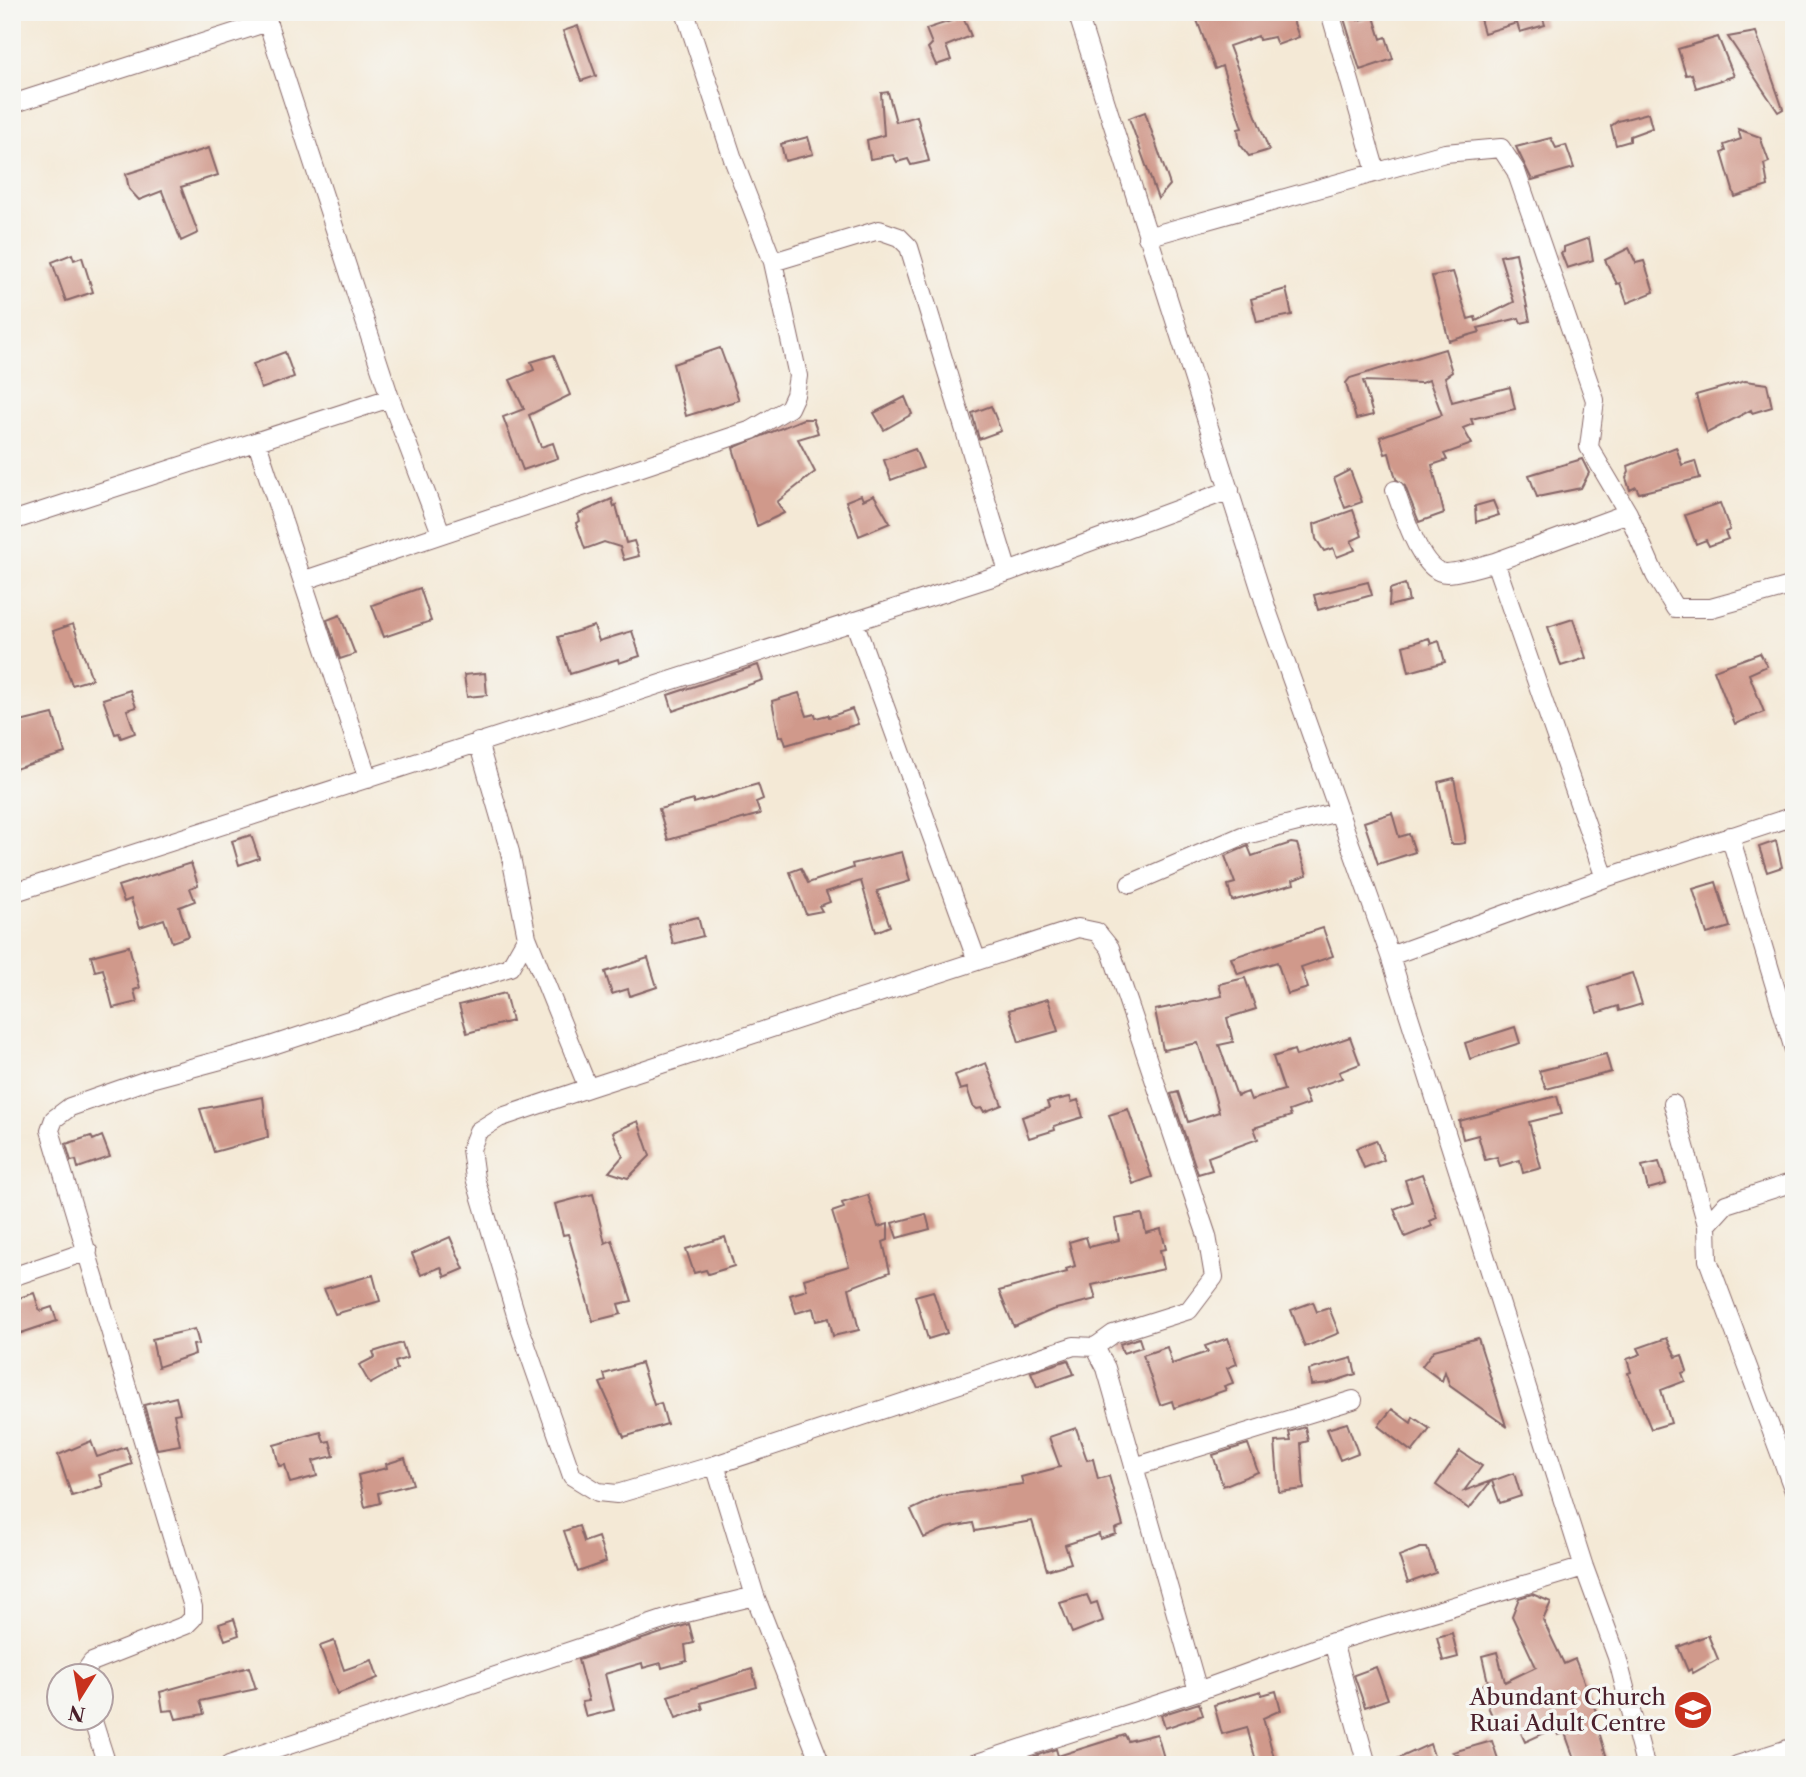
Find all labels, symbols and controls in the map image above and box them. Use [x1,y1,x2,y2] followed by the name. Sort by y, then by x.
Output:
[46,1662,116,1732] north arrow
[1469,1683,1666,1737] place label: Abundant Church Ruai Adult Centre
[1672,1689,1714,1731] school or university icon: Abundant Church Ruai Adult Centre
[67,1700,87,1726] text: N

